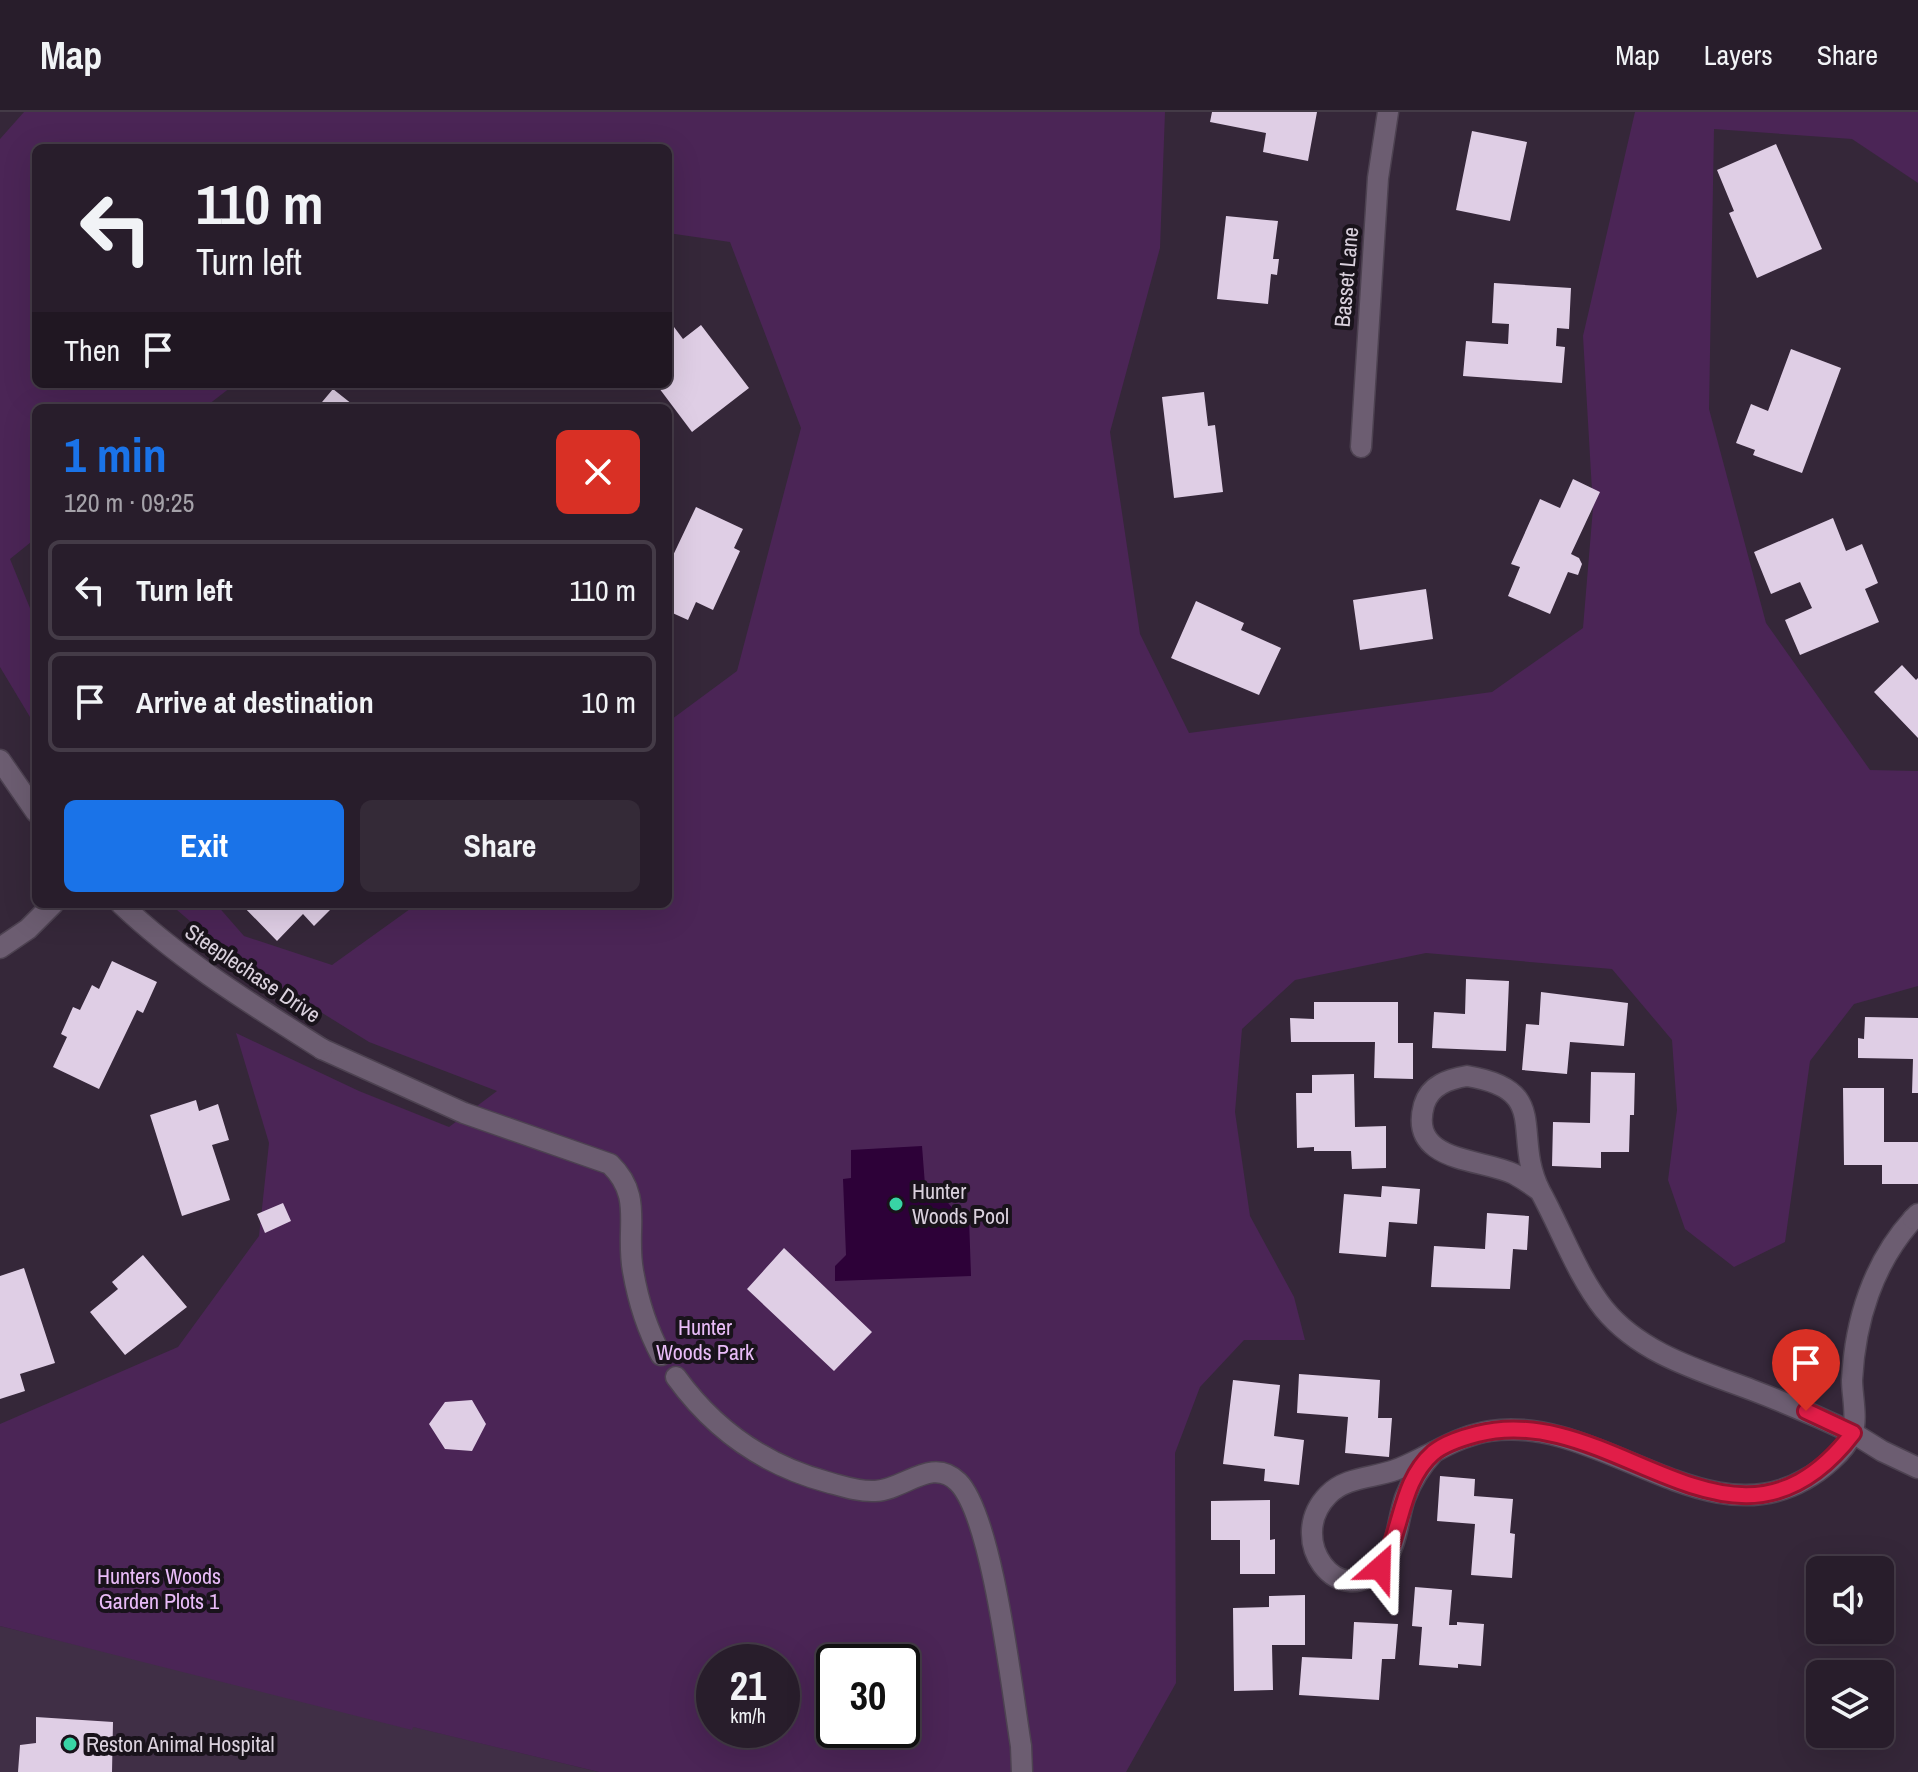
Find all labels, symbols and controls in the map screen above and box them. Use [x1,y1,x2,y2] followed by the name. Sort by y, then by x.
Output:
[40,30,102,81] text: Map
[1615,36,1660,74] text: Map
[1704,36,1773,74] text: Layers
[1817,36,1878,74] text: Share
[196,166,324,241] text: 110 m
[64,176,168,280] icon: left
[1327,226,1365,328] street label: Basset Lane
[196,238,302,286] text: Turn left
[136,328,180,372] icon: arrive
[64,330,120,370] text: Then
[64,422,167,487] text: 1 min
[556,430,640,514] button: close
[64,485,194,520] text: 120 m · 09:25
[68,568,112,612] icon: left
[136,570,233,610] text: Turn left
[569,570,636,610] text: 110 m
[68,680,112,724] icon: arrive
[136,682,374,722] text: Arrive at destination
[581,682,636,722] text: 10 m
[64,800,344,892] button: Exit
[360,800,640,892] button: Share
[179,917,327,1029] street label: Steeplechase Drive
[912,1176,1009,1231] place label: Hunter Woods Pool
[887,1195,905,1213] marker: Hunter Woods Pool
[656,1312,755,1367] park label: Hunter Woods Park
[1772,1329,1840,1411] pin
[1784,1341,1828,1385] icon: arrive
[1338,1526,1422,1610] position arrow
[1806,1556,1894,1748] map controls
[1806,1556,1894,1644] button: sound
[97,1561,221,1616] park label: Hunters Woods Garden Plots 1
[816,1644,920,1748] speed limit sign: 30
[730,1659,766,1712] text: 21
[1806,1660,1894,1748] button: layers
[730,1702,766,1729] text: km/h
[86,1729,275,1759] place label: Reston Animal Hospital
[61,1735,79,1753] marker: Reston Animal Hospital

